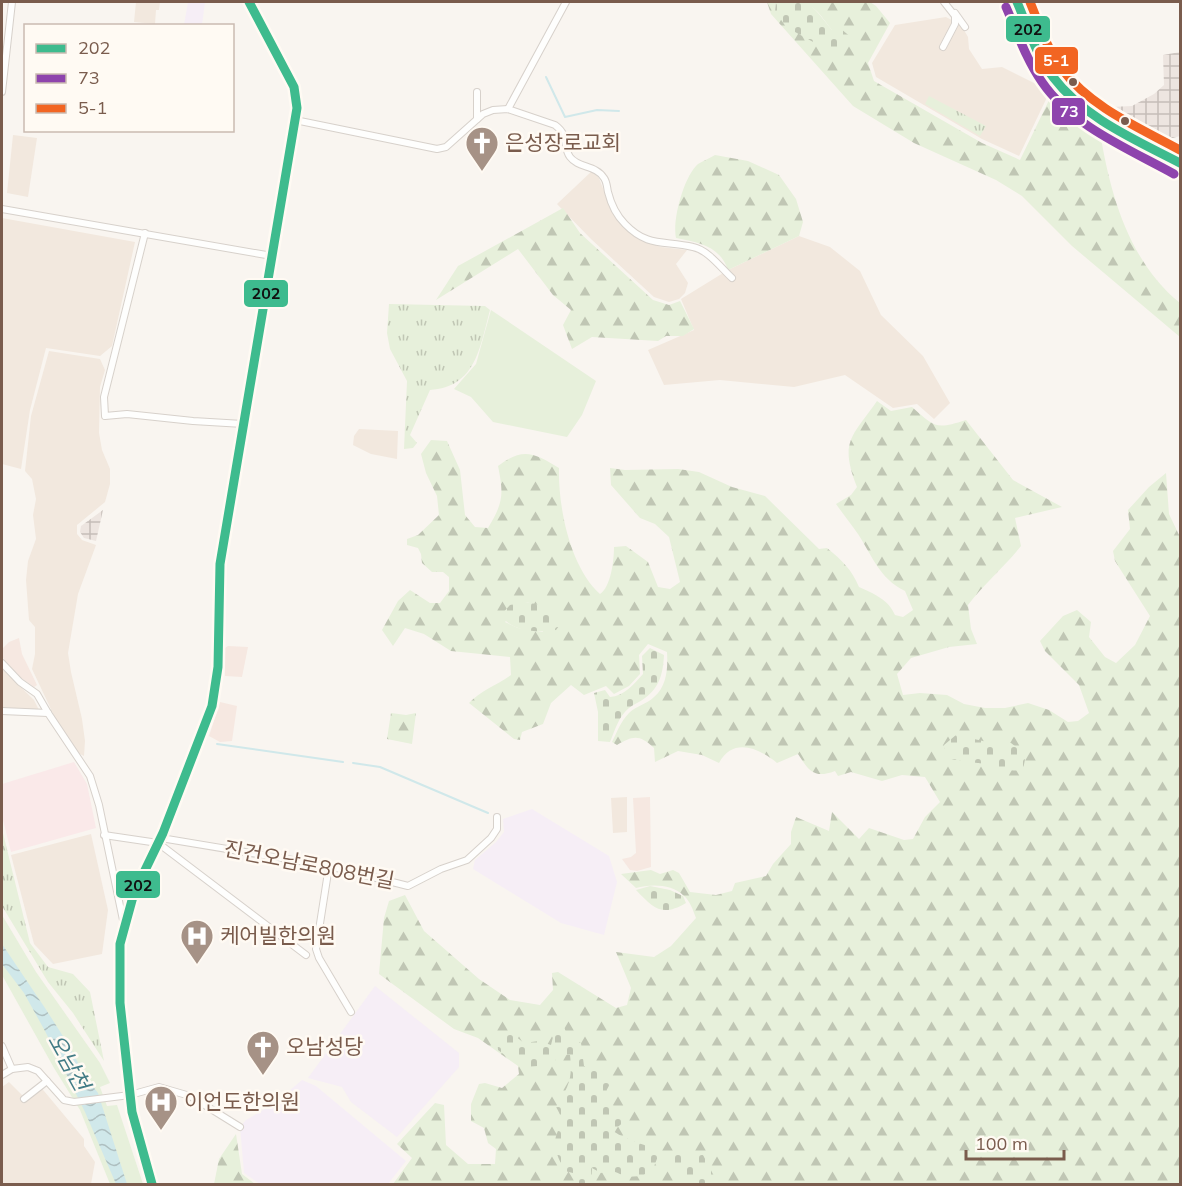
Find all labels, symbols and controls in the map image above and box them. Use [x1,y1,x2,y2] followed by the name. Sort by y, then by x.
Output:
[1005,15,1051,43] line badge: 202
[1014,19,1042,39] text: 202
[24,24,234,132] legend
[78,36,110,59] text: 202
[1034,46,1079,75] line badge: 5-1
[1043,50,1069,70] text: 5-1
[78,66,100,89] text: 73
[1067,76,1079,88] unlabelled marker
[78,96,107,119] text: 5-1
[1051,97,1086,126] line badge: 73
[1059,101,1079,121] text: 73
[1119,115,1131,127] unlabelled marker
[464,125,500,172] church icon: 은성장로교회
[505,129,621,155] place label: 은성장로교회
[243,279,289,308] line badge: 202
[252,283,280,303] text: 202
[222,835,397,893] street label: 진건오남로808번길
[115,870,161,899] line badge: 202
[124,875,152,895] text: 202
[179,918,215,965] hospital icon: 케어빌한의원
[220,922,336,948] place label: 케어빌한의원
[42,1029,97,1098] water label: 오남천
[245,1029,281,1076] church icon: 오남성당
[286,1033,363,1059] place label: 오남성당
[143,1084,179,1131] hospital icon: 이언도한의원
[184,1088,300,1114] place label: 이언도한의원
[966,1123,1064,1161] scale bar
[975,1132,1028,1155] text: 100 m

